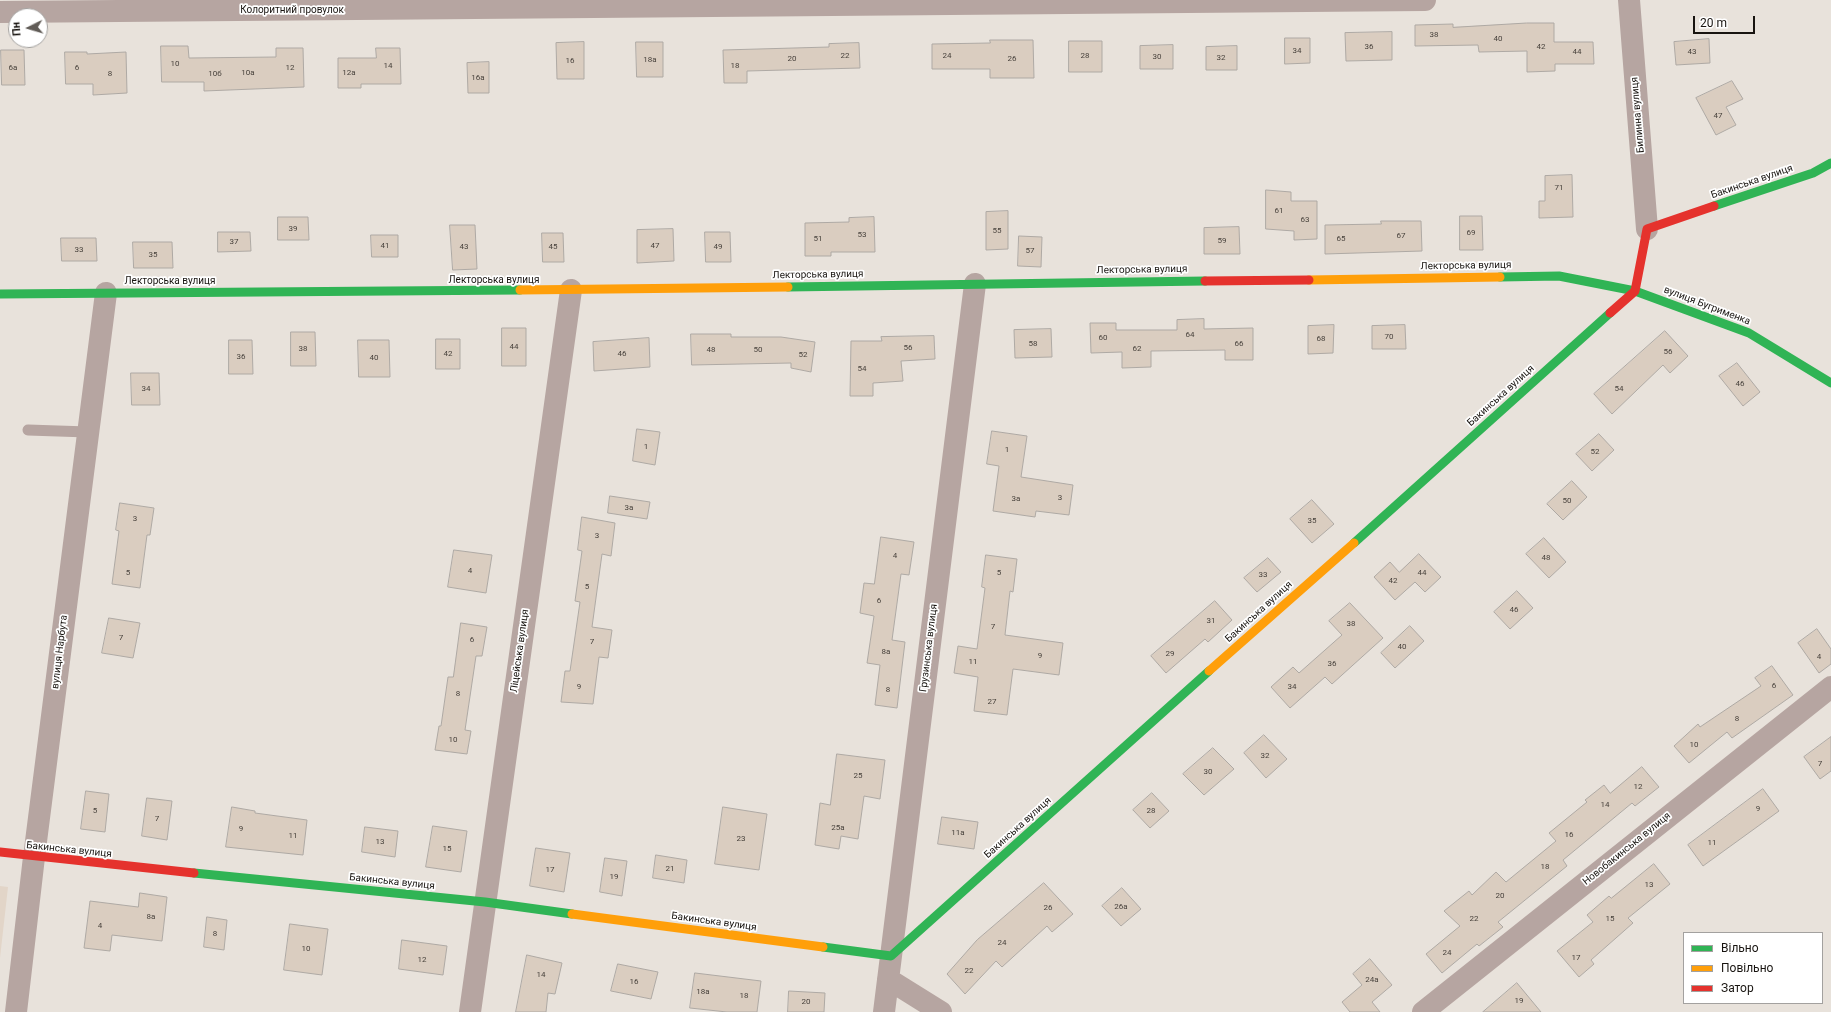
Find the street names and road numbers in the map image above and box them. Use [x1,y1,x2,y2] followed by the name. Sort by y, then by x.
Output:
[240,4,344,16] street label: Колоритний провулок
[1629,76,1647,154] street label: Билинна вулиця
[1709,162,1795,202] street label: Бакинська вулиця
[1420,259,1512,273] street label: Лекторська вулиця
[1096,263,1188,277] street label: Лекторська вулиця
[772,268,864,282] street label: Лекторська вулиця
[449,274,539,286] street label: Лекторська вулиця
[125,275,215,287] street label: Лекторська вулиця
[1662,284,1752,328] street label: вулиця Бугрименка
[1465,363,1537,429] street label: Бакинська вулиця
[1223,579,1295,645] street label: Бакинська вулиця
[918,603,940,693] street label: Грузинська вулиця
[508,609,532,693] street label: Ліцейська вулиця
[50,614,70,690] street label: вулиця Нарбута
[982,795,1054,861] street label: Бакинська вулиця
[1581,810,1673,888] street label: Новобакинська вулиця
[26,840,112,860] street label: Бакинська вулиця
[349,872,435,892] street label: Бакинська вулиця
[671,910,757,934] street label: Бакинська вулиця

